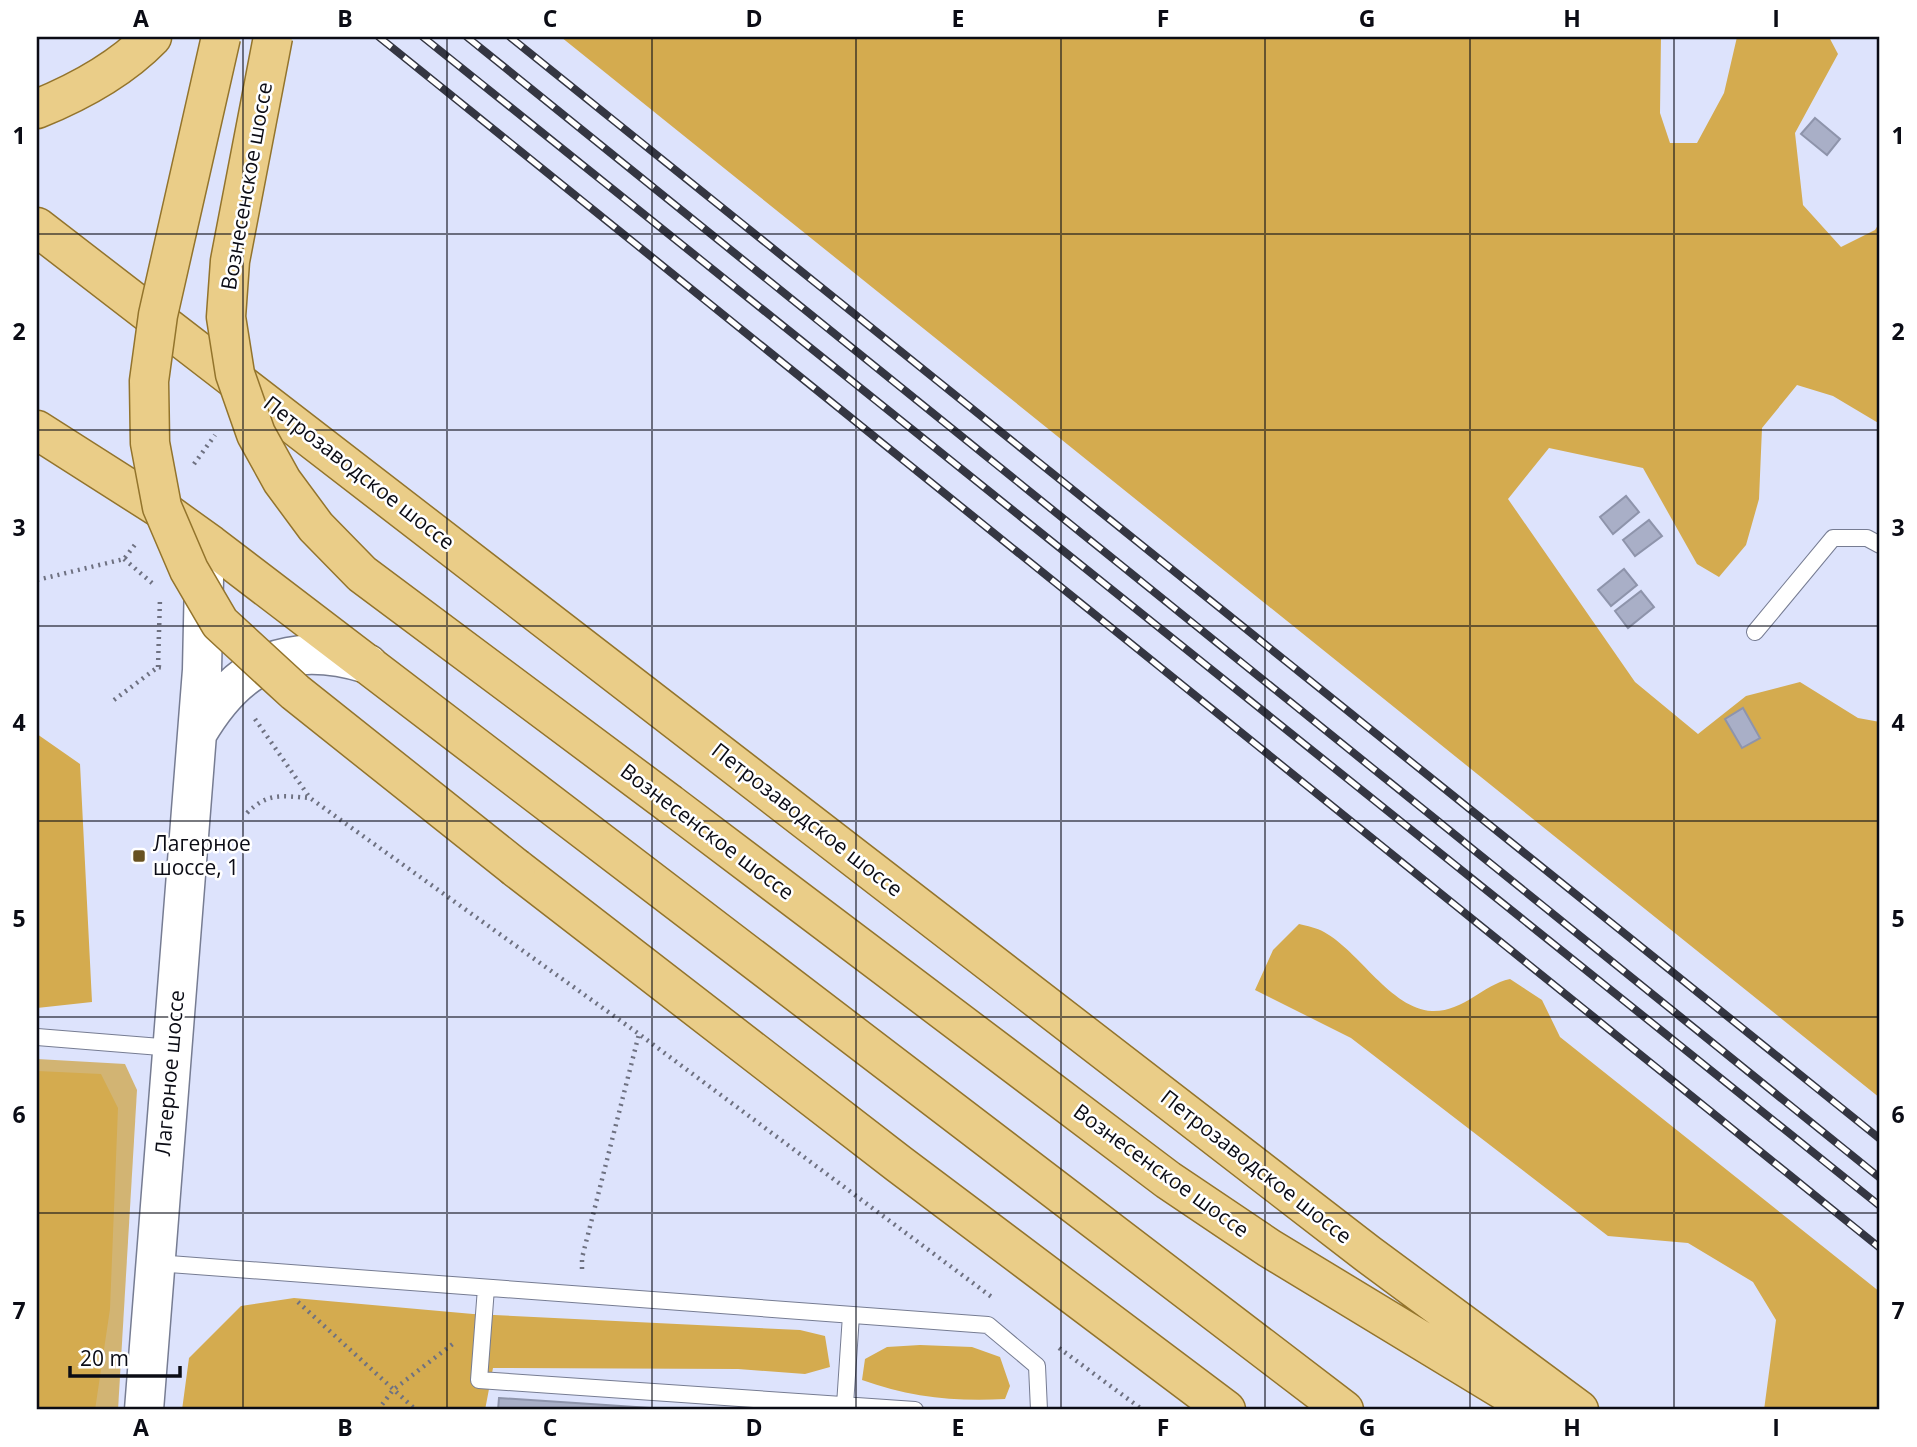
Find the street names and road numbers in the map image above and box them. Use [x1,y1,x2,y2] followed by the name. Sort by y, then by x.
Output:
[214,80,278,292] street label: Вознесенское шоссе
[258,389,461,556] street label: Петрозаводское шоссе
[706,736,909,903] street label: Петрозаводское шоссе
[615,757,800,906] street label: Вознесенское шоссе
[148,989,190,1157] street label: Лагерное шоссе
[1155,1083,1358,1250] street label: Петрозаводское шоссе
[1068,1097,1255,1243] street label: Вознесенское шоссе

